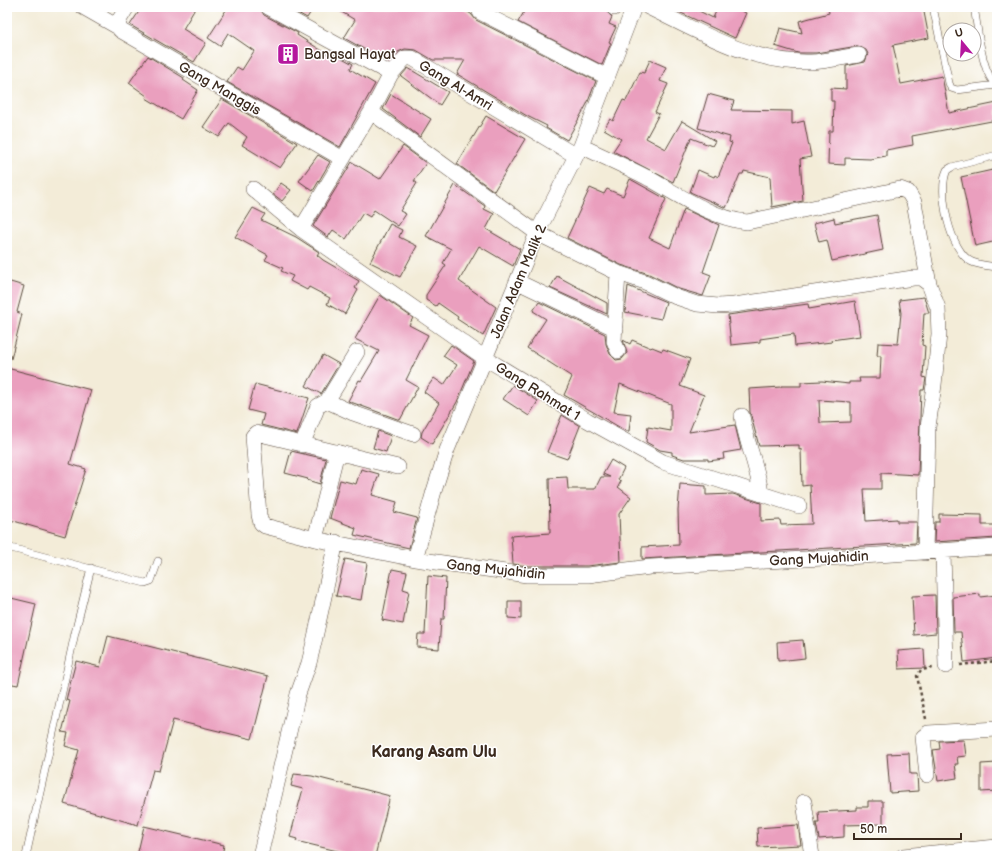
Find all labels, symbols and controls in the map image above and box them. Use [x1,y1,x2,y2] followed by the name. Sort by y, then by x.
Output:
[942,22,982,62] north arrow
[953,26,965,40] text: U
[275,41,301,67] building icon: Bangsal Hayat
[304,46,396,63] place label: Bangsal Hayat
[416,57,496,114] street label: Gang Al-Amri
[175,58,264,119] street label: Gang Manggis
[487,221,550,341] street label: Jalan Adam Malik 2
[492,359,583,424] street label: Gang Rahmat 1
[769,547,869,570] street label: Gang Mujahidin
[446,556,546,583] street label: Gang Mujahidin
[371,743,497,762] district label: Karang Asam Ulu
[854,815,961,841] scale bar
[860,822,887,837] text: 50 m

